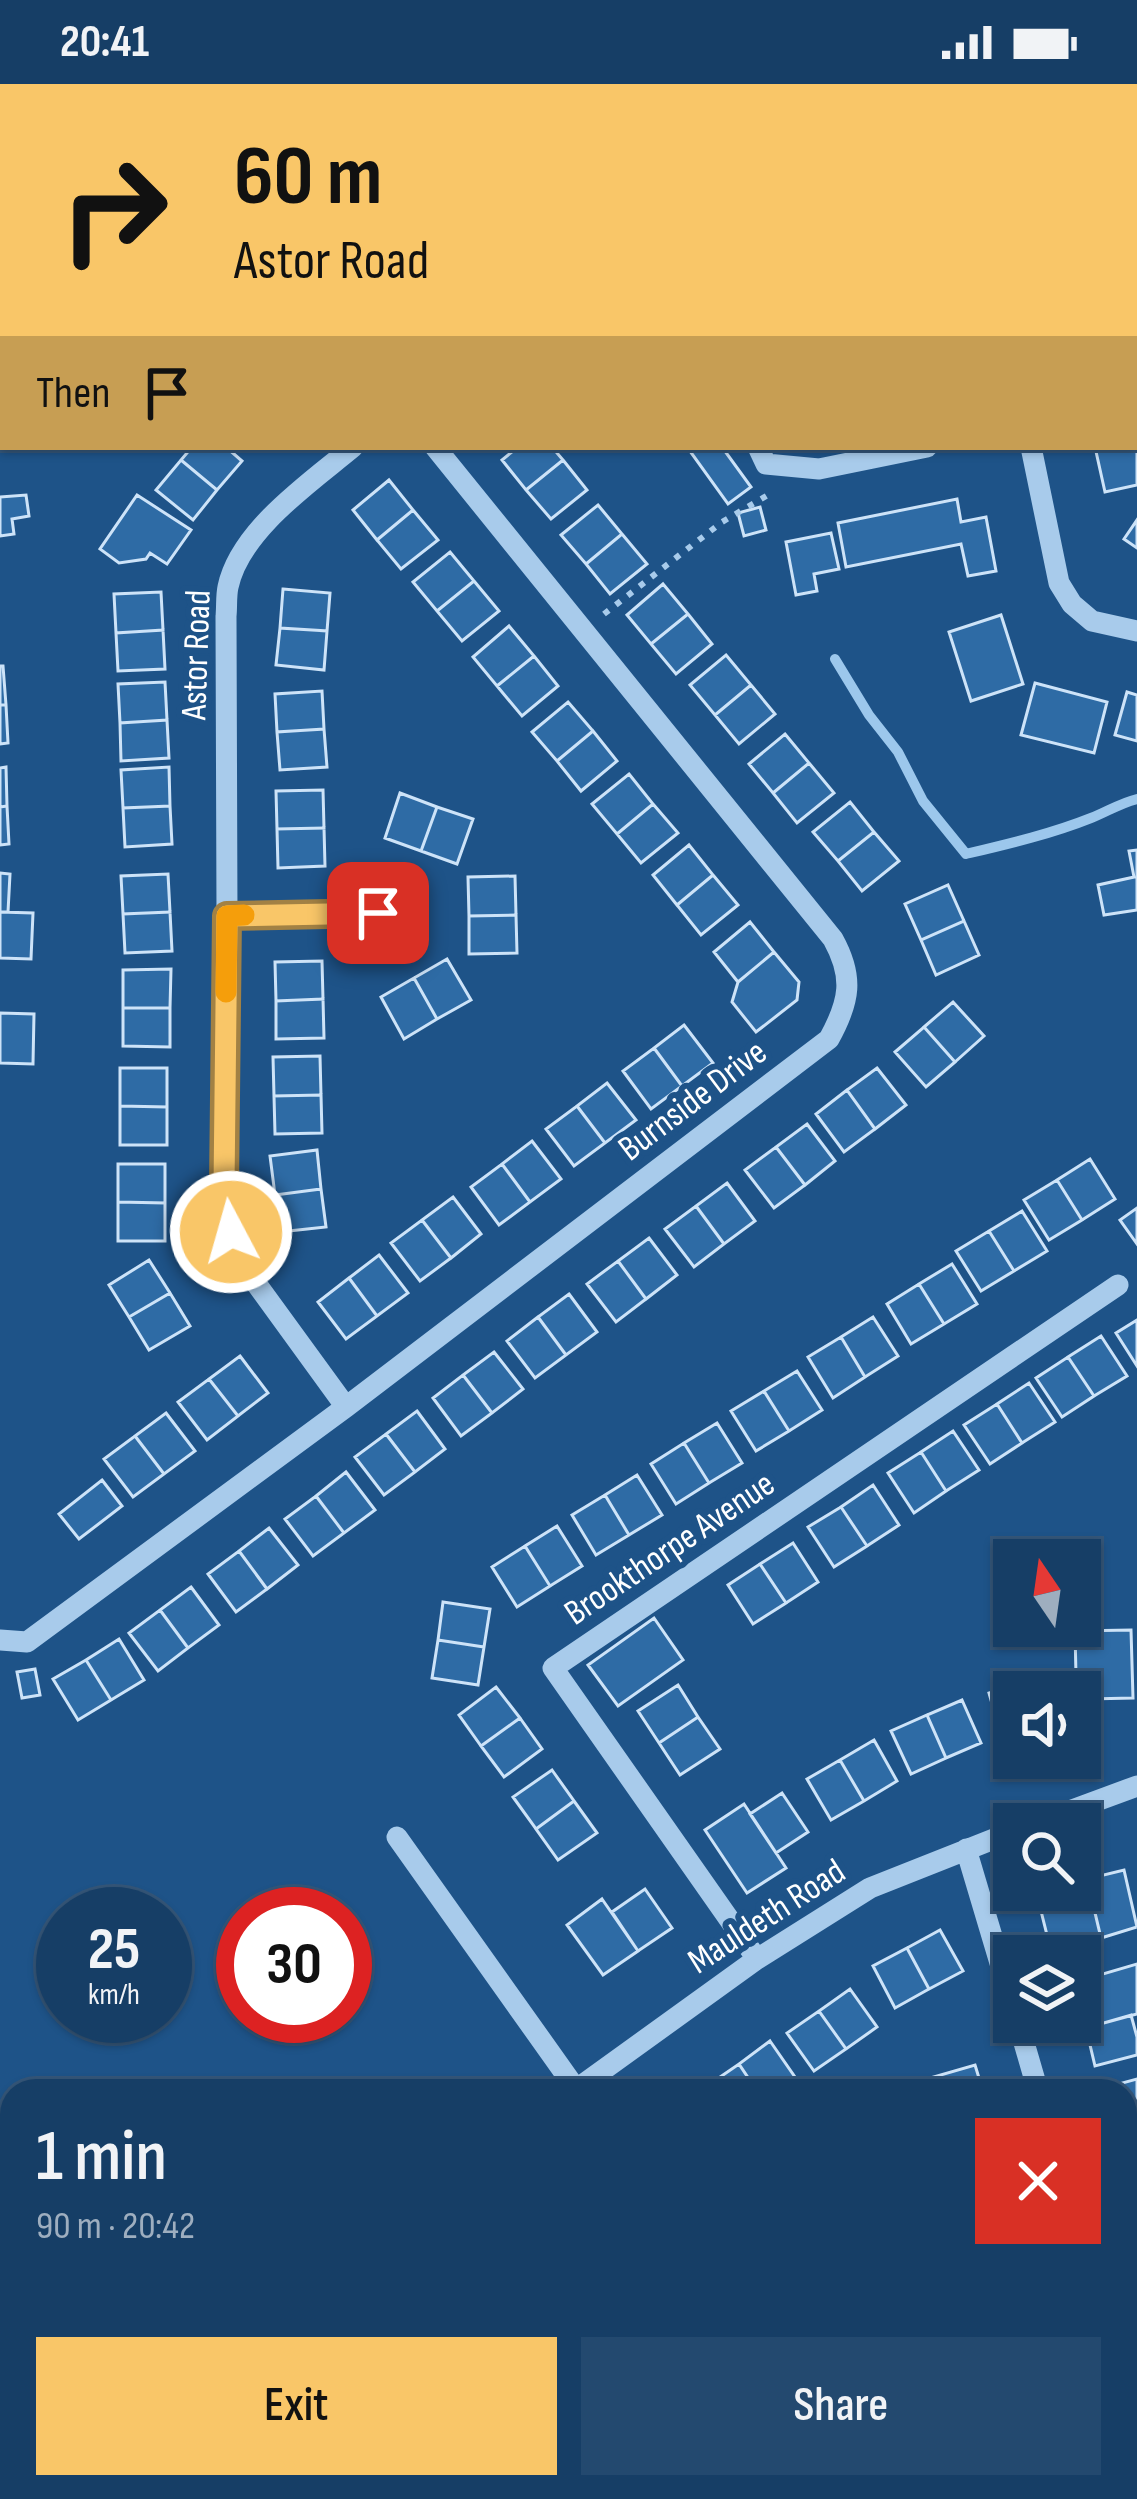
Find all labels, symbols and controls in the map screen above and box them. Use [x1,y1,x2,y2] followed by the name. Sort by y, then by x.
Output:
[60,15,149,70] text: 20:41
[234,127,382,228] text: 60 m
[36,132,192,288] icon: right
[234,229,429,294] text: Astor Road
[134,360,200,426] icon: arrive
[36,366,110,421] text: Then
[173,589,221,722] street label: Astor Road
[327,862,429,964] pin
[345,880,411,946] icon: arrive
[610,1031,776,1171] street label: Burnside Drive
[168,1169,294,1295] position arrow
[557,1463,783,1635] street label: Brookthorpe Avenue
[993,1539,1101,1647] north arrow
[993,1539,1101,2043] map controls
[993,1671,1101,1779] button: sound
[993,1803,1101,1911] button: search
[680,1850,854,1984] street label: Mauldeth Road
[216,1887,372,2043] speed limit sign: 30
[88,1914,140,1986] text: 25
[993,1935,1101,2043] button: layers
[88,1977,140,2013] text: km/h
[36,2114,167,2201] text: 1 min
[975,2118,1101,2244] button: close
[36,2203,195,2250] text: 90 m · 20:42
[36,2337,557,2475] button: Exit
[581,2337,1101,2475] button: Share

